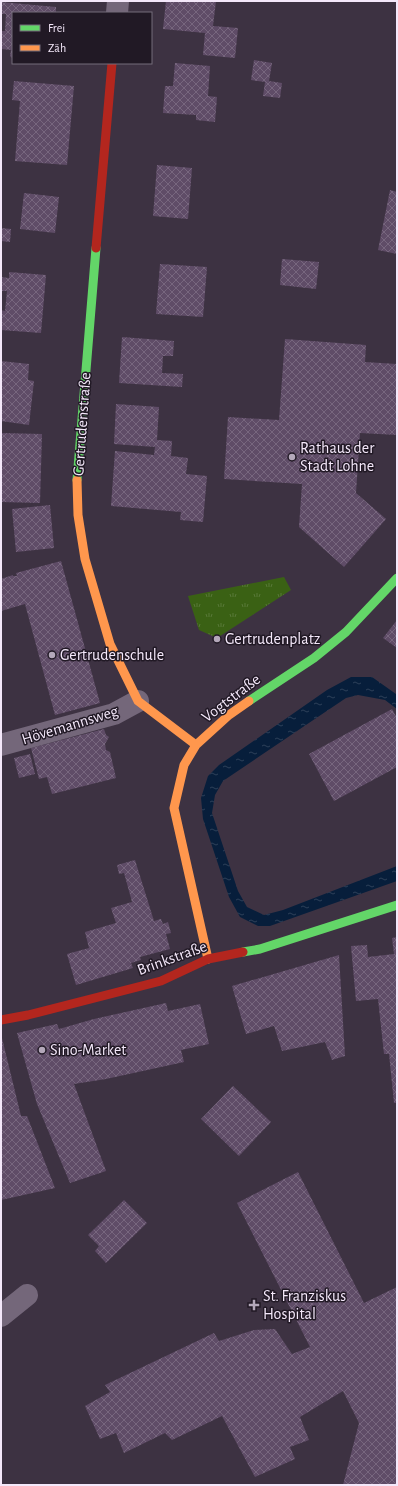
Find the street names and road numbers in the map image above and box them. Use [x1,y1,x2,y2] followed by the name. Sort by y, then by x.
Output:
[70,372,94,476] street label: Gertrudenstraße
[199,671,263,725] street label: Vogtstraße
[20,703,120,747] street label: Hövemannsweg
[135,938,209,978] street label: Brinkstraße

